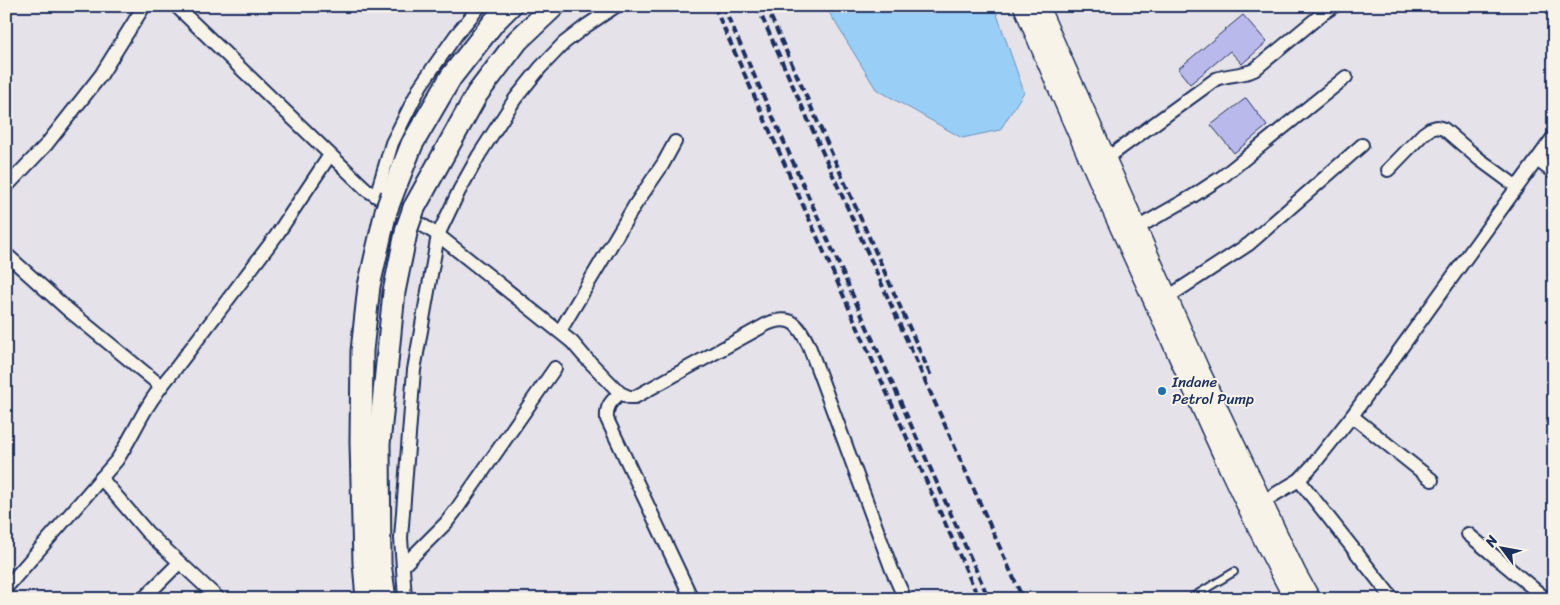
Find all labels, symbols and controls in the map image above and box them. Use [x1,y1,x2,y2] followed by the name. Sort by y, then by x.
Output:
[1171,369,1254,412] place label: Indane Petrol Pump
[1156,385,1168,397] marker: Indane Petrol Pump
[1478,522,1528,572] north arrow
[1478,530,1505,553] text: N

